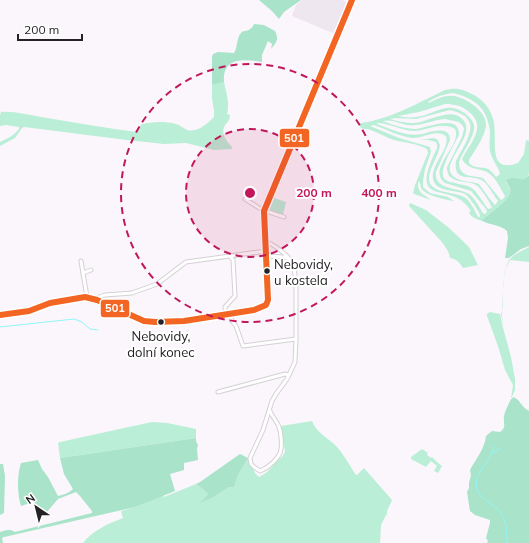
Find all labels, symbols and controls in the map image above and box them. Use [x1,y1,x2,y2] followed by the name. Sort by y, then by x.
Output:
[18,16,82,42] scale bar
[24,22,59,37] text: 200 m
[279,128,310,148] line badge: 501
[284,131,304,145] text: 501
[296,185,332,200] text: 200 m
[361,185,397,200] text: 400 m
[243,186,257,200] centre of rings
[274,256,333,288] place label: Nebovidy, u kostela
[262,266,272,276] marker: Nebovidy, u kostela
[100,299,130,318] line badge: 501
[105,301,125,315] text: 501
[156,317,166,327] marker: Nebovidy, dolní konec
[127,328,195,360] place label: Nebovidy, dolní konec
[16,487,56,527] north arrow
[23,491,38,507] text: N

